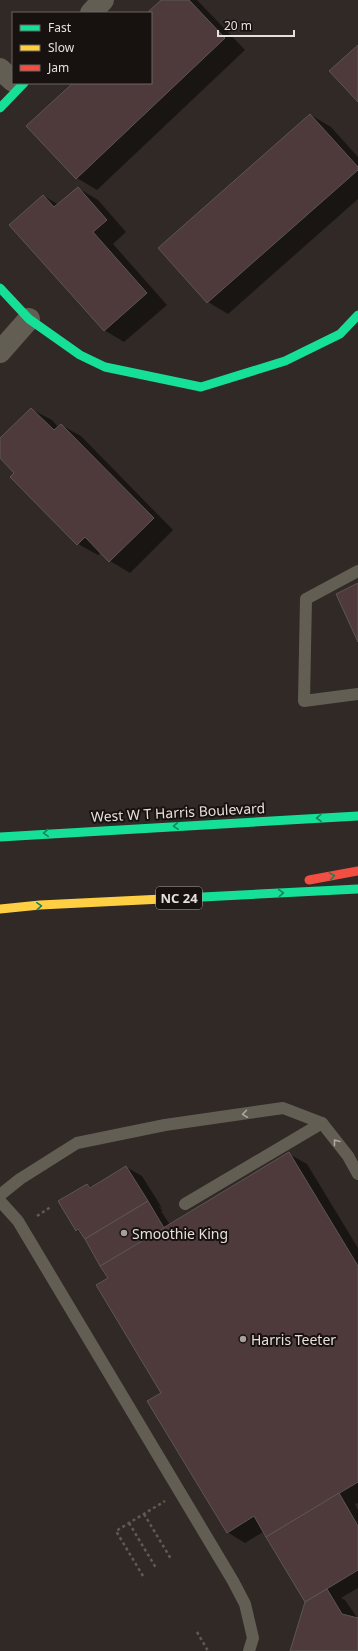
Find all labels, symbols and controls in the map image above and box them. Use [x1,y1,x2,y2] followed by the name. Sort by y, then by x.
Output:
[12,12,152,84] legend
[218,12,294,38] scale bar
[224,17,252,34] text: 20 m
[48,19,72,36] text: Fast
[48,39,75,56] text: Slow
[47,59,69,76] text: Jam
[90,798,266,826] street label: West W T Harris Boulevard
[316,813,322,822] one-way arrow
[173,821,179,830] one-way arrow
[43,829,49,838] one-way arrow
[329,872,335,881] one-way arrow
[156,887,202,909] road number: NC 24
[278,889,284,897] one-way arrow
[36,901,42,910] one-way arrow
[242,1109,248,1118] one-way arrow
[334,1139,341,1146] one-way arrow
[132,1224,228,1243] place label: Smoothie King
[119,1228,129,1238] marker: Smoothie King
[251,1330,336,1349] place label: Harris Teeter
[238,1334,248,1344] marker: Harris Teeter

